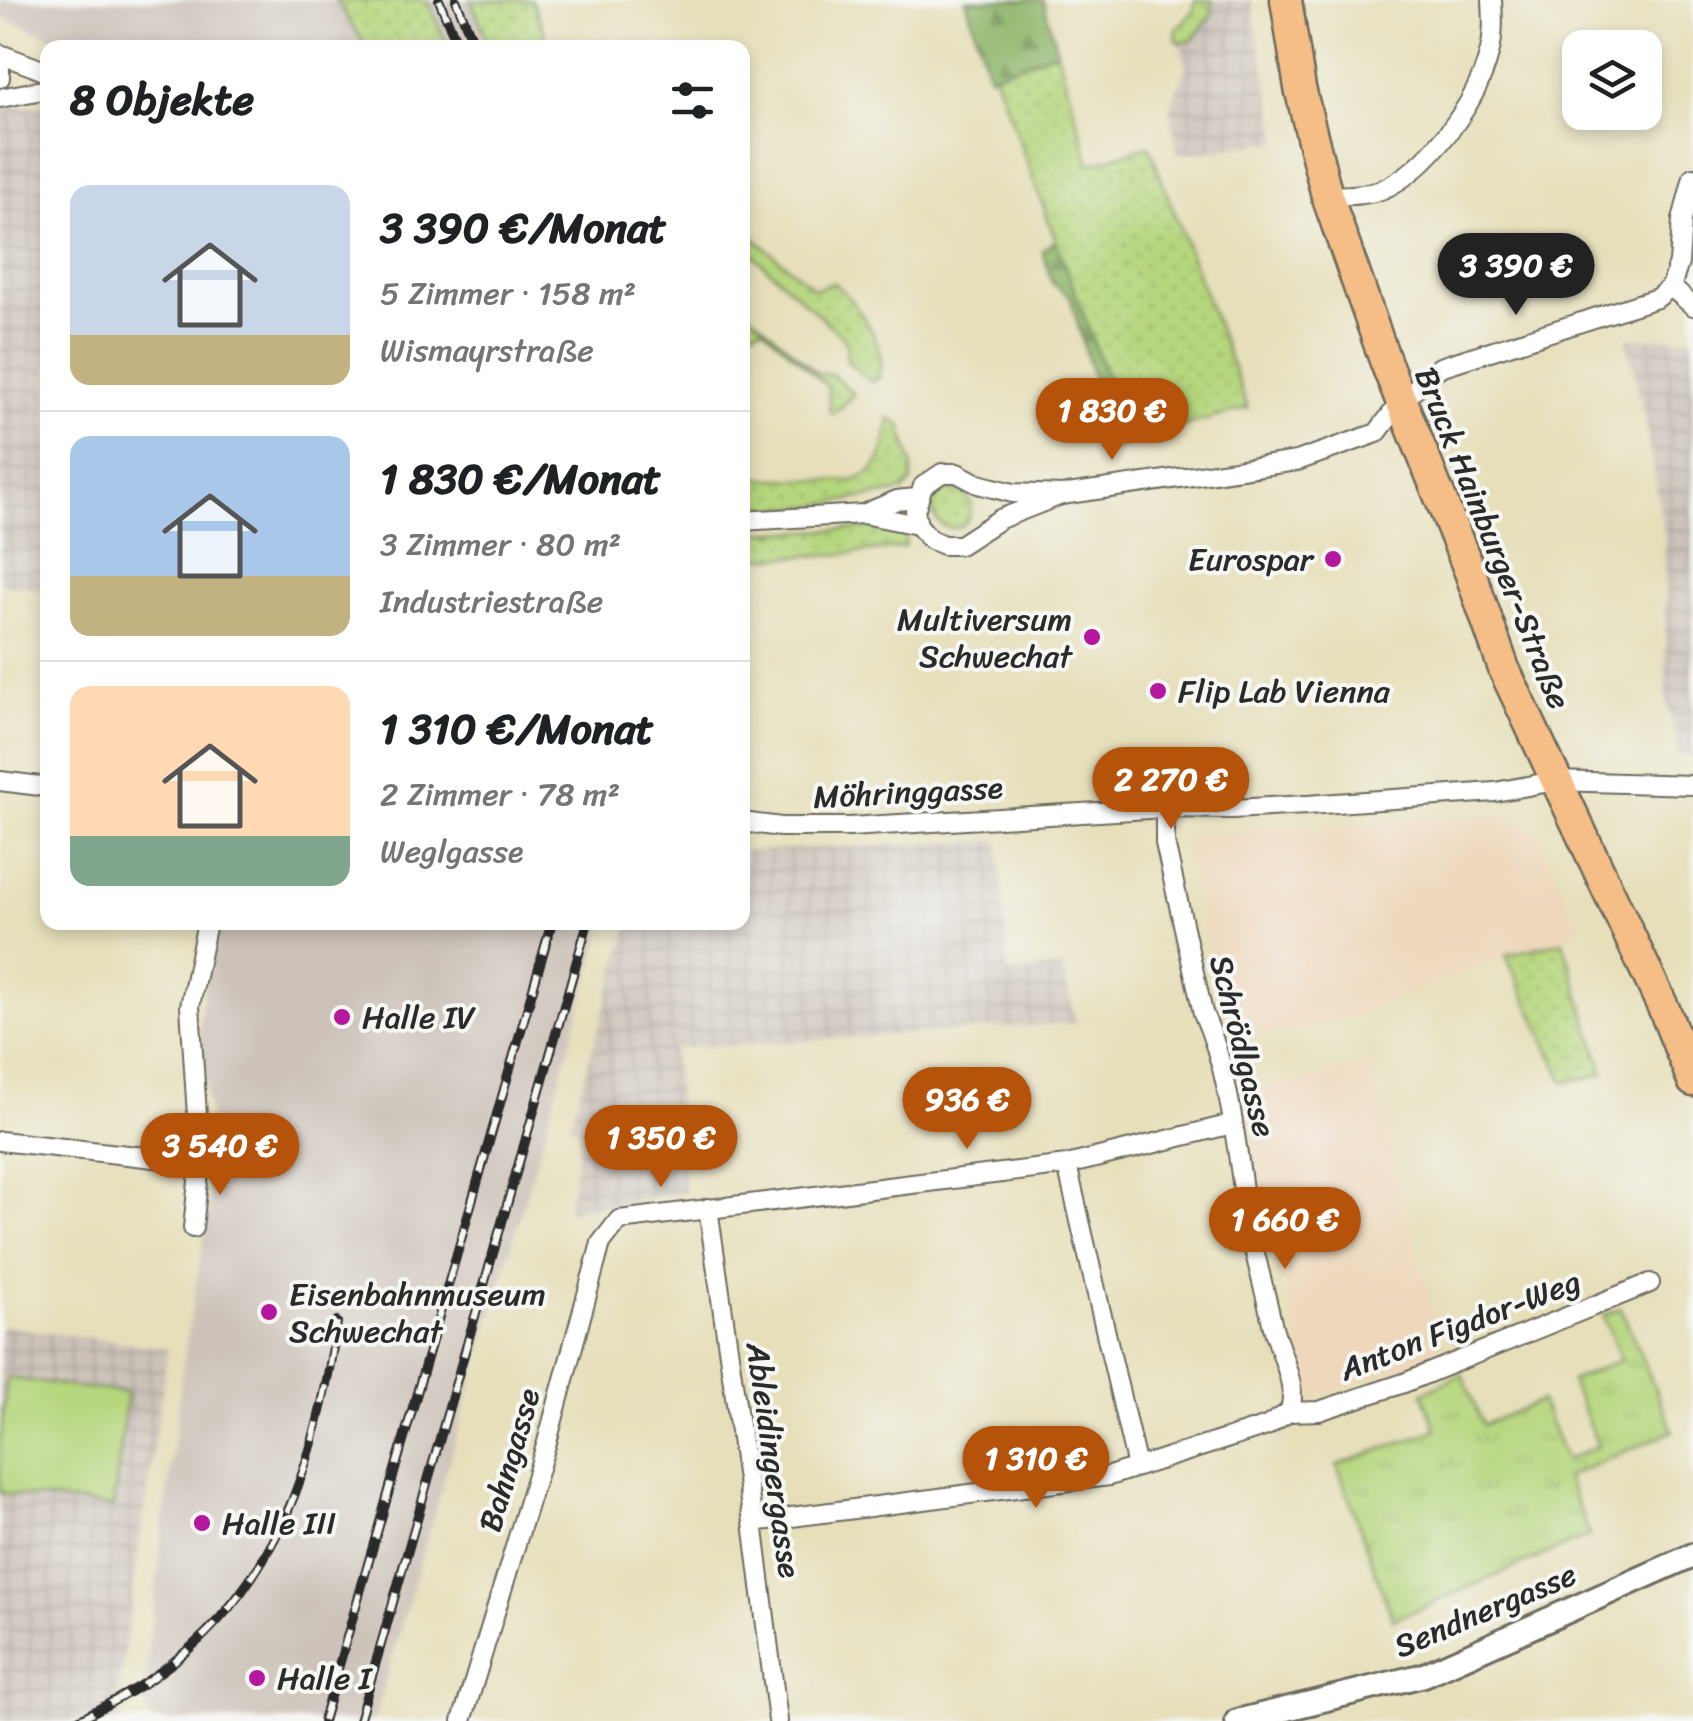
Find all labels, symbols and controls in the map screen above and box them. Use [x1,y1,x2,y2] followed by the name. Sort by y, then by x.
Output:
[1562,30,1662,130] map controls
[1562,30,1662,130] button: layers
[70,63,254,137] text: 8 Objekte
[665,73,720,128] icon: filters
[380,191,667,265] text: 3 390 €/Monat
[150,225,270,345] icon: home
[1424,233,1608,318] pin: 3 390 €
[1460,237,1572,294] text: 3 390 €
[380,265,636,322] text: 5 Zimmer · 158 m²
[380,322,594,379] text: Wismayrstraße
[1398,358,1587,718] street label: Bruck Hainburger-Straße
[1020,378,1204,463] pin: 1 830 €
[1058,382,1166,439] text: 1 830 €
[380,442,661,516] text: 1 830 €/Monat
[150,476,270,596] icon: home
[380,516,621,573] text: 3 Zimmer · 80 m²
[1188,531,1315,588] place label: Eurospar
[1322,548,1344,570] marker: Eurospar
[380,573,603,630] text: Industriestraße
[897,591,1073,685] place label: Multiversum Schwechat
[1081,626,1103,648] marker: Multiversum Schwechat
[1178,663,1391,720] place label: Flip Lab Vienna
[1147,680,1169,702] marker: Flip Lab Vienna
[380,692,654,766] text: 1 310 €/Monat
[150,726,270,846] icon: home
[1079,747,1263,832] pin: 2 270 €
[1114,751,1228,808] text: 2 270 €
[812,759,1004,826] street label: Möhringgasse
[380,766,620,823] text: 2 Zimmer · 78 m²
[380,823,524,880] text: Weglgasse
[1192,949,1293,1143] street label: Schrödlgasse
[362,989,476,1046] place label: Halle IV
[331,1006,353,1028] marker: Halle IV
[897,1067,1037,1152] pin: 936 €
[925,1071,1009,1128] text: 936 €
[569,1105,753,1190] pin: 1 350 €
[607,1109,715,1166] text: 1 350 €
[128,1113,312,1198] pin: 3 540 €
[162,1117,278,1174] text: 3 540 €
[1193,1187,1377,1272] pin: 1 660 €
[1231,1191,1339,1248] text: 1 660 €
[1330,1253,1589,1398] street label: Anton Figdor-Weg
[289,1266,546,1360] place label: Eisenbahnmuseum Schwechat
[258,1301,280,1323] marker: Eisenbahnmuseum Schwechat
[729,1338,818,1581] street label: Ableidingergasse
[462,1381,557,1539] street label: Bahngasse
[944,1426,1128,1511] pin: 1 310 €
[984,1430,1088,1487] text: 1 310 €
[222,1495,336,1552] place label: Halle III
[191,1512,213,1534] marker: Halle III
[1385,1546,1586,1675] street label: Sendnergasse
[277,1650,374,1707] place label: Halle I
[246,1667,268,1689] marker: Halle I

